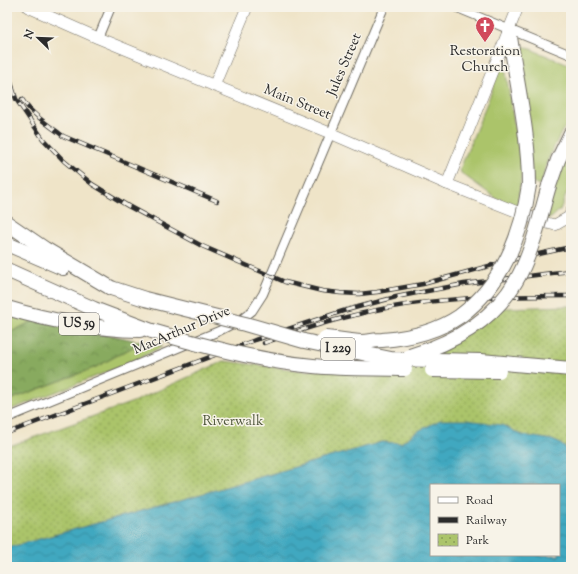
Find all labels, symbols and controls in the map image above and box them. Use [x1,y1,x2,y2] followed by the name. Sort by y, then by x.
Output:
[474,15,496,43] church icon: Restoration Church
[18,18,58,58] north arrow
[20,27,39,43] text: N
[322,30,367,101] street label: Jules Street
[450,42,520,78] place label: Restoration Church
[260,80,334,126] street label: Main Street
[130,301,234,361] street label: MacArthur Drive
[59,313,99,335] road number: US 59
[321,338,355,360] road number: I 229
[202,412,264,432] park label: Riverwalk
[430,484,560,556] legend
[466,492,493,510] text: Road
[466,512,507,530] text: Railway
[466,532,489,550] text: Park

